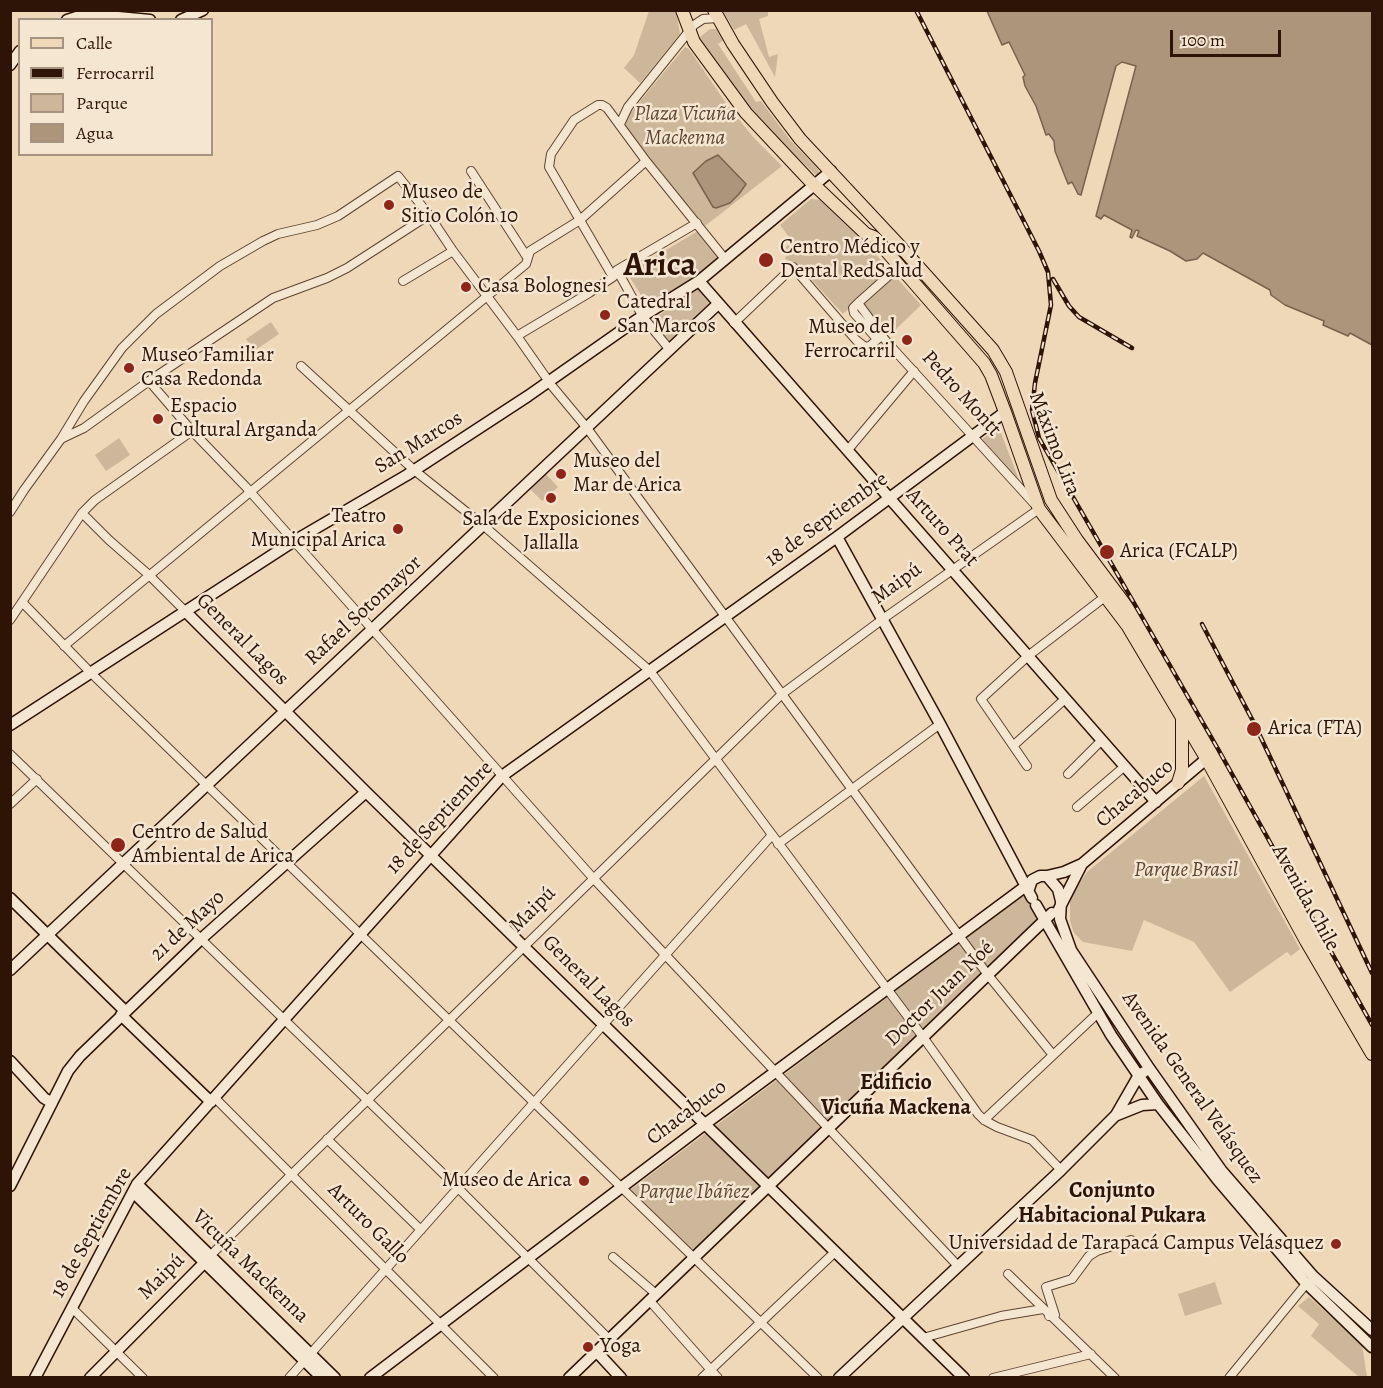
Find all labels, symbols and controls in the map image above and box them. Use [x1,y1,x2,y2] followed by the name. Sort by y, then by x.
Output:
[18,18,213,156] legend
[1173,18,1284,56] scale bar
[1181,28,1225,52] text: 100 m
[76,31,113,55] text: Calle
[76,61,154,85] text: Ferrocarril
[76,91,128,115] text: Parque
[634,102,736,152] park label: Plaza Vicuña Mackenna
[76,121,114,145] text: Agua
[401,180,518,230] place label: Museo de Sitio Colón 10
[382,198,396,212] marker: Museo de Sitio Colón 10
[780,235,923,285] place label: Centro Médico y Dental RedSalud
[624,247,696,287] district label: Arica
[757,251,775,269] marker: Centro Médico y Dental RedSalud
[478,274,607,300] place label: Casa Bolognesi
[459,280,473,294] marker: Casa Bolognesi
[617,290,716,340] place label: Catedral San Marcos
[598,308,612,322] marker: Catedral San Marcos
[804,315,895,365] place label: Museo del Ferrocarril
[900,333,914,347] marker: Museo del Ferrocarril
[141,343,274,393] place label: Museo Familiar Casa Redonda
[916,346,1006,442] street label: Pedro Montt
[122,361,136,375] marker: Museo Familiar Casa Redonda
[1023,388,1085,500] street label: Máximo Lira
[170,394,317,444] place label: Espacio Cultural Arganda
[370,406,468,480] street label: San Marcos
[151,412,165,426] marker: Espacio Cultural Arganda
[573,449,682,499] place label: Museo del Mar de Arica
[554,467,568,481] marker: Museo del Mar de Arica
[761,467,893,573] street label: 18 de Septiembre
[900,484,984,572] street label: Arturo Prat
[544,491,558,505] marker: Sala de Exposiciones Jallalla
[251,504,386,554] place label: Teatro Municipal Arica
[462,507,640,557] place label: Sala de Exposiciones Jallalla
[391,522,405,536] marker: Teatro Municipal Arica
[1120,539,1238,565] place label: Arica (FCALP)
[1098,543,1116,561] marker: Arica (FCALP)
[300,551,428,671] street label: Rafael Sotomayor
[867,557,927,611] street label: Maipú
[190,588,294,692] street label: General Lagos
[1268,716,1362,742] place label: Arica (FTA)
[1245,720,1263,738] marker: Arica (FTA)
[1091,754,1179,834] street label: Chacabuco
[381,756,499,880] street label: 18 de Septiembre
[132,820,294,870] place label: Centro de Salud Ambiental de Arica
[109,836,127,854] marker: Centro de Salud Ambiental de Arica
[1265,840,1345,956] street label: Avenida Chile
[1134,858,1238,884] park label: Parque Brasil
[504,881,562,939] street label: Maipú
[146,885,230,967] street label: 21 de Mayo
[536,930,640,1034] street label: General Lagos
[880,936,1000,1052] street label: Doctor Juan Noé
[1116,987,1268,1189] street label: Avenida General Velásquez
[821,1071,971,1122] district label: Edificio Vicuña Mackena
[642,1075,732,1151] street label: Chacabuco
[46,1163,138,1303] street label: 18 de Septiembre
[442,1168,572,1194] place label: Museo de Arica
[577,1174,591,1188] marker: Museo de Arica
[322,1178,414,1270] street label: Arturo Gallo
[1018,1179,1206,1230] district label: Conjunto Habitacional Pukara
[639,1180,749,1206] park label: Parque Ibáñez
[186,1205,314,1329] street label: Vicuña Mackenna
[948,1231,1324,1257] place label: Universidad de Tarapacá Campus Velásquez
[1329,1237,1343,1251] marker: Universidad de Tarapacá Campus Velásquez
[133,1248,191,1306] street label: Maipú
[600,1334,641,1360] place label: Yoga
[581,1340,595,1354] marker: Yoga

